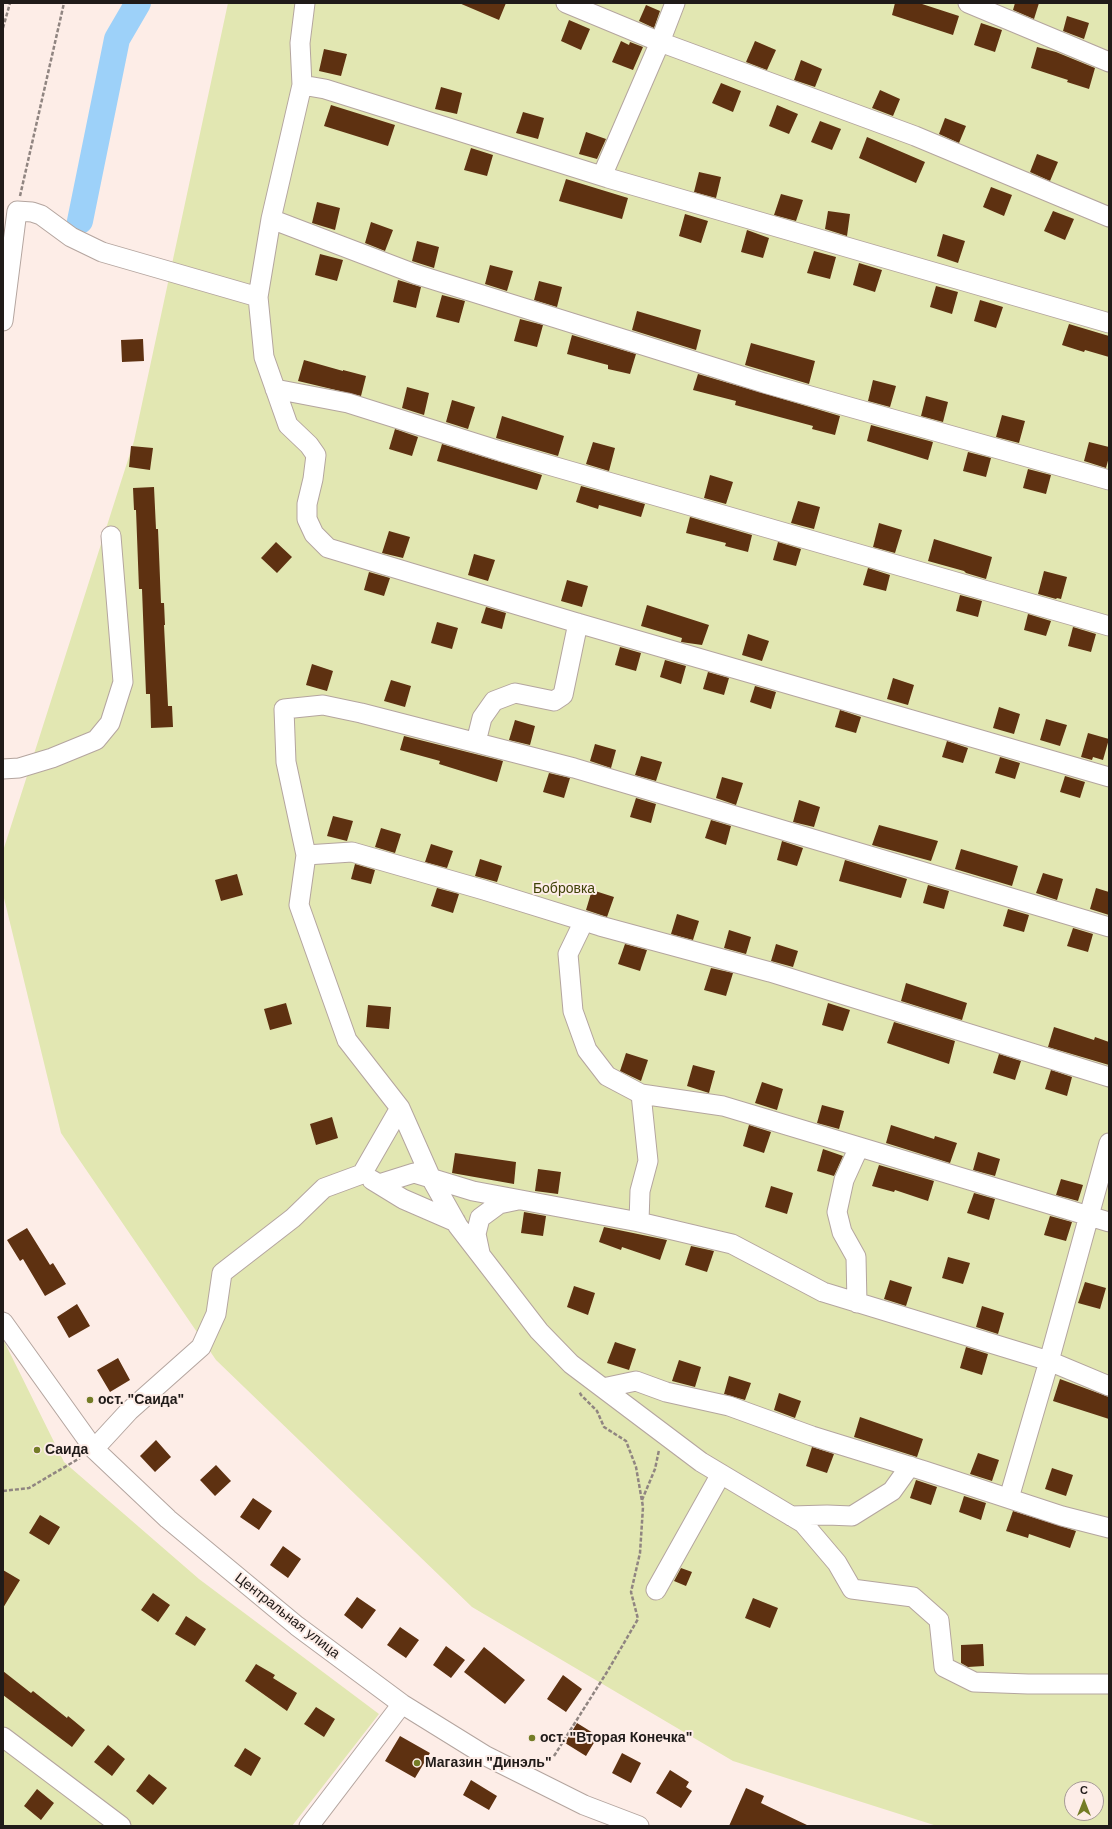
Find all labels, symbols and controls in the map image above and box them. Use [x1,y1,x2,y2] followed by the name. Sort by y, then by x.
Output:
[533,881,595,897] park label: Бобровка
[98,1392,184,1408] place label: ост. "Саида"
[85,1395,95,1405] marker: ост. "Саида"
[45,1442,88,1458] place label: Саида
[32,1445,42,1455] marker: Саида
[231,1570,343,1662] street label: Центральная улица
[540,1730,692,1746] place label: ост. "Вторая Конечка"
[527,1733,537,1743] marker: ост. "Вторая Конечка"
[425,1755,552,1771] place label: Магазин "Динэль"
[412,1758,422,1768] marker: Магазин "Динэль"
[1064,1781,1104,1821] north arrow
[1080,1784,1088,1796] text: С

